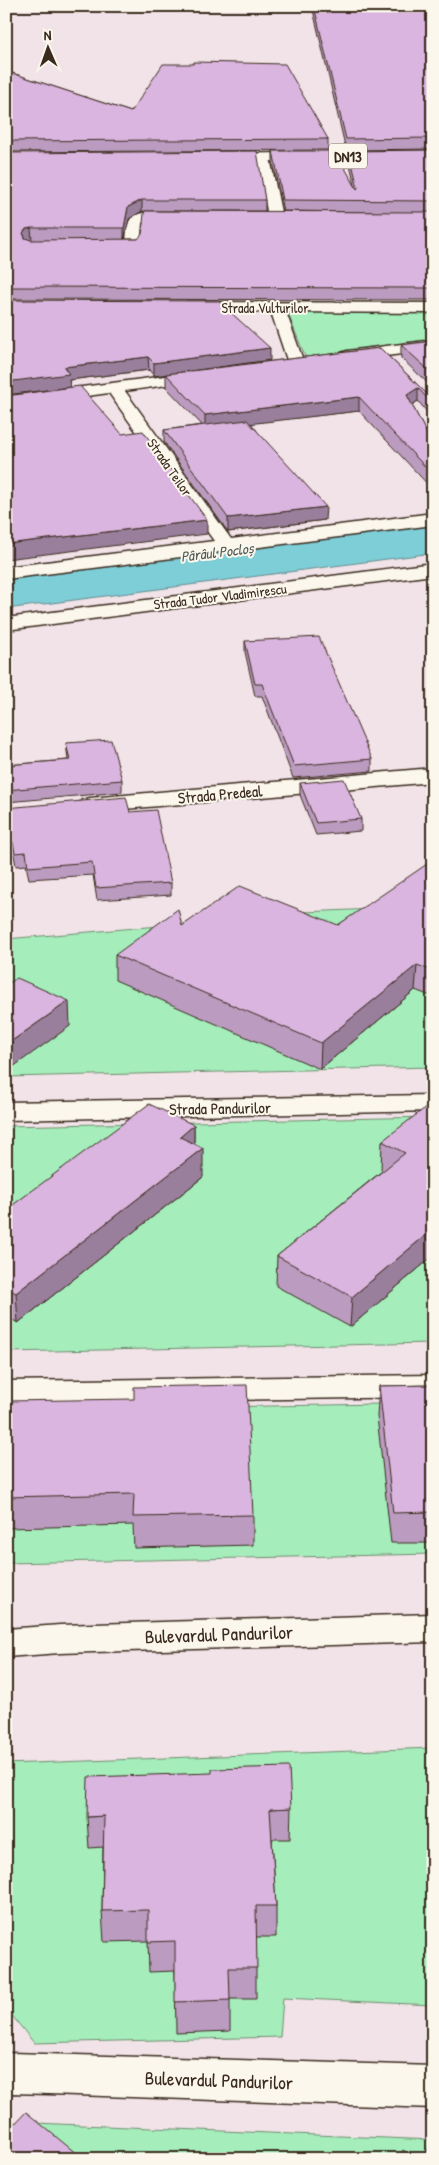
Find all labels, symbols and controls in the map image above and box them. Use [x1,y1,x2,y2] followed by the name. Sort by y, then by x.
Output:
[22,22,72,72] north arrow
[43,25,52,44] text: N
[329,144,367,168] road number: DN13
[221,298,309,317] street label: Strada Vulturilor
[143,434,197,500] street label: Strada Teilor
[179,537,256,567] water label: Pârâul Pocloș
[152,578,288,614] street label: Strada Tudor Vladimirescu
[177,779,264,809] street label: Strada Predeal
[169,1096,271,1120] street label: Strada Pandurilor
[144,1618,294,1650] street label: Bulevardul Pandurilor
[144,2064,294,2096] street label: Bulevardul Pandurilor

